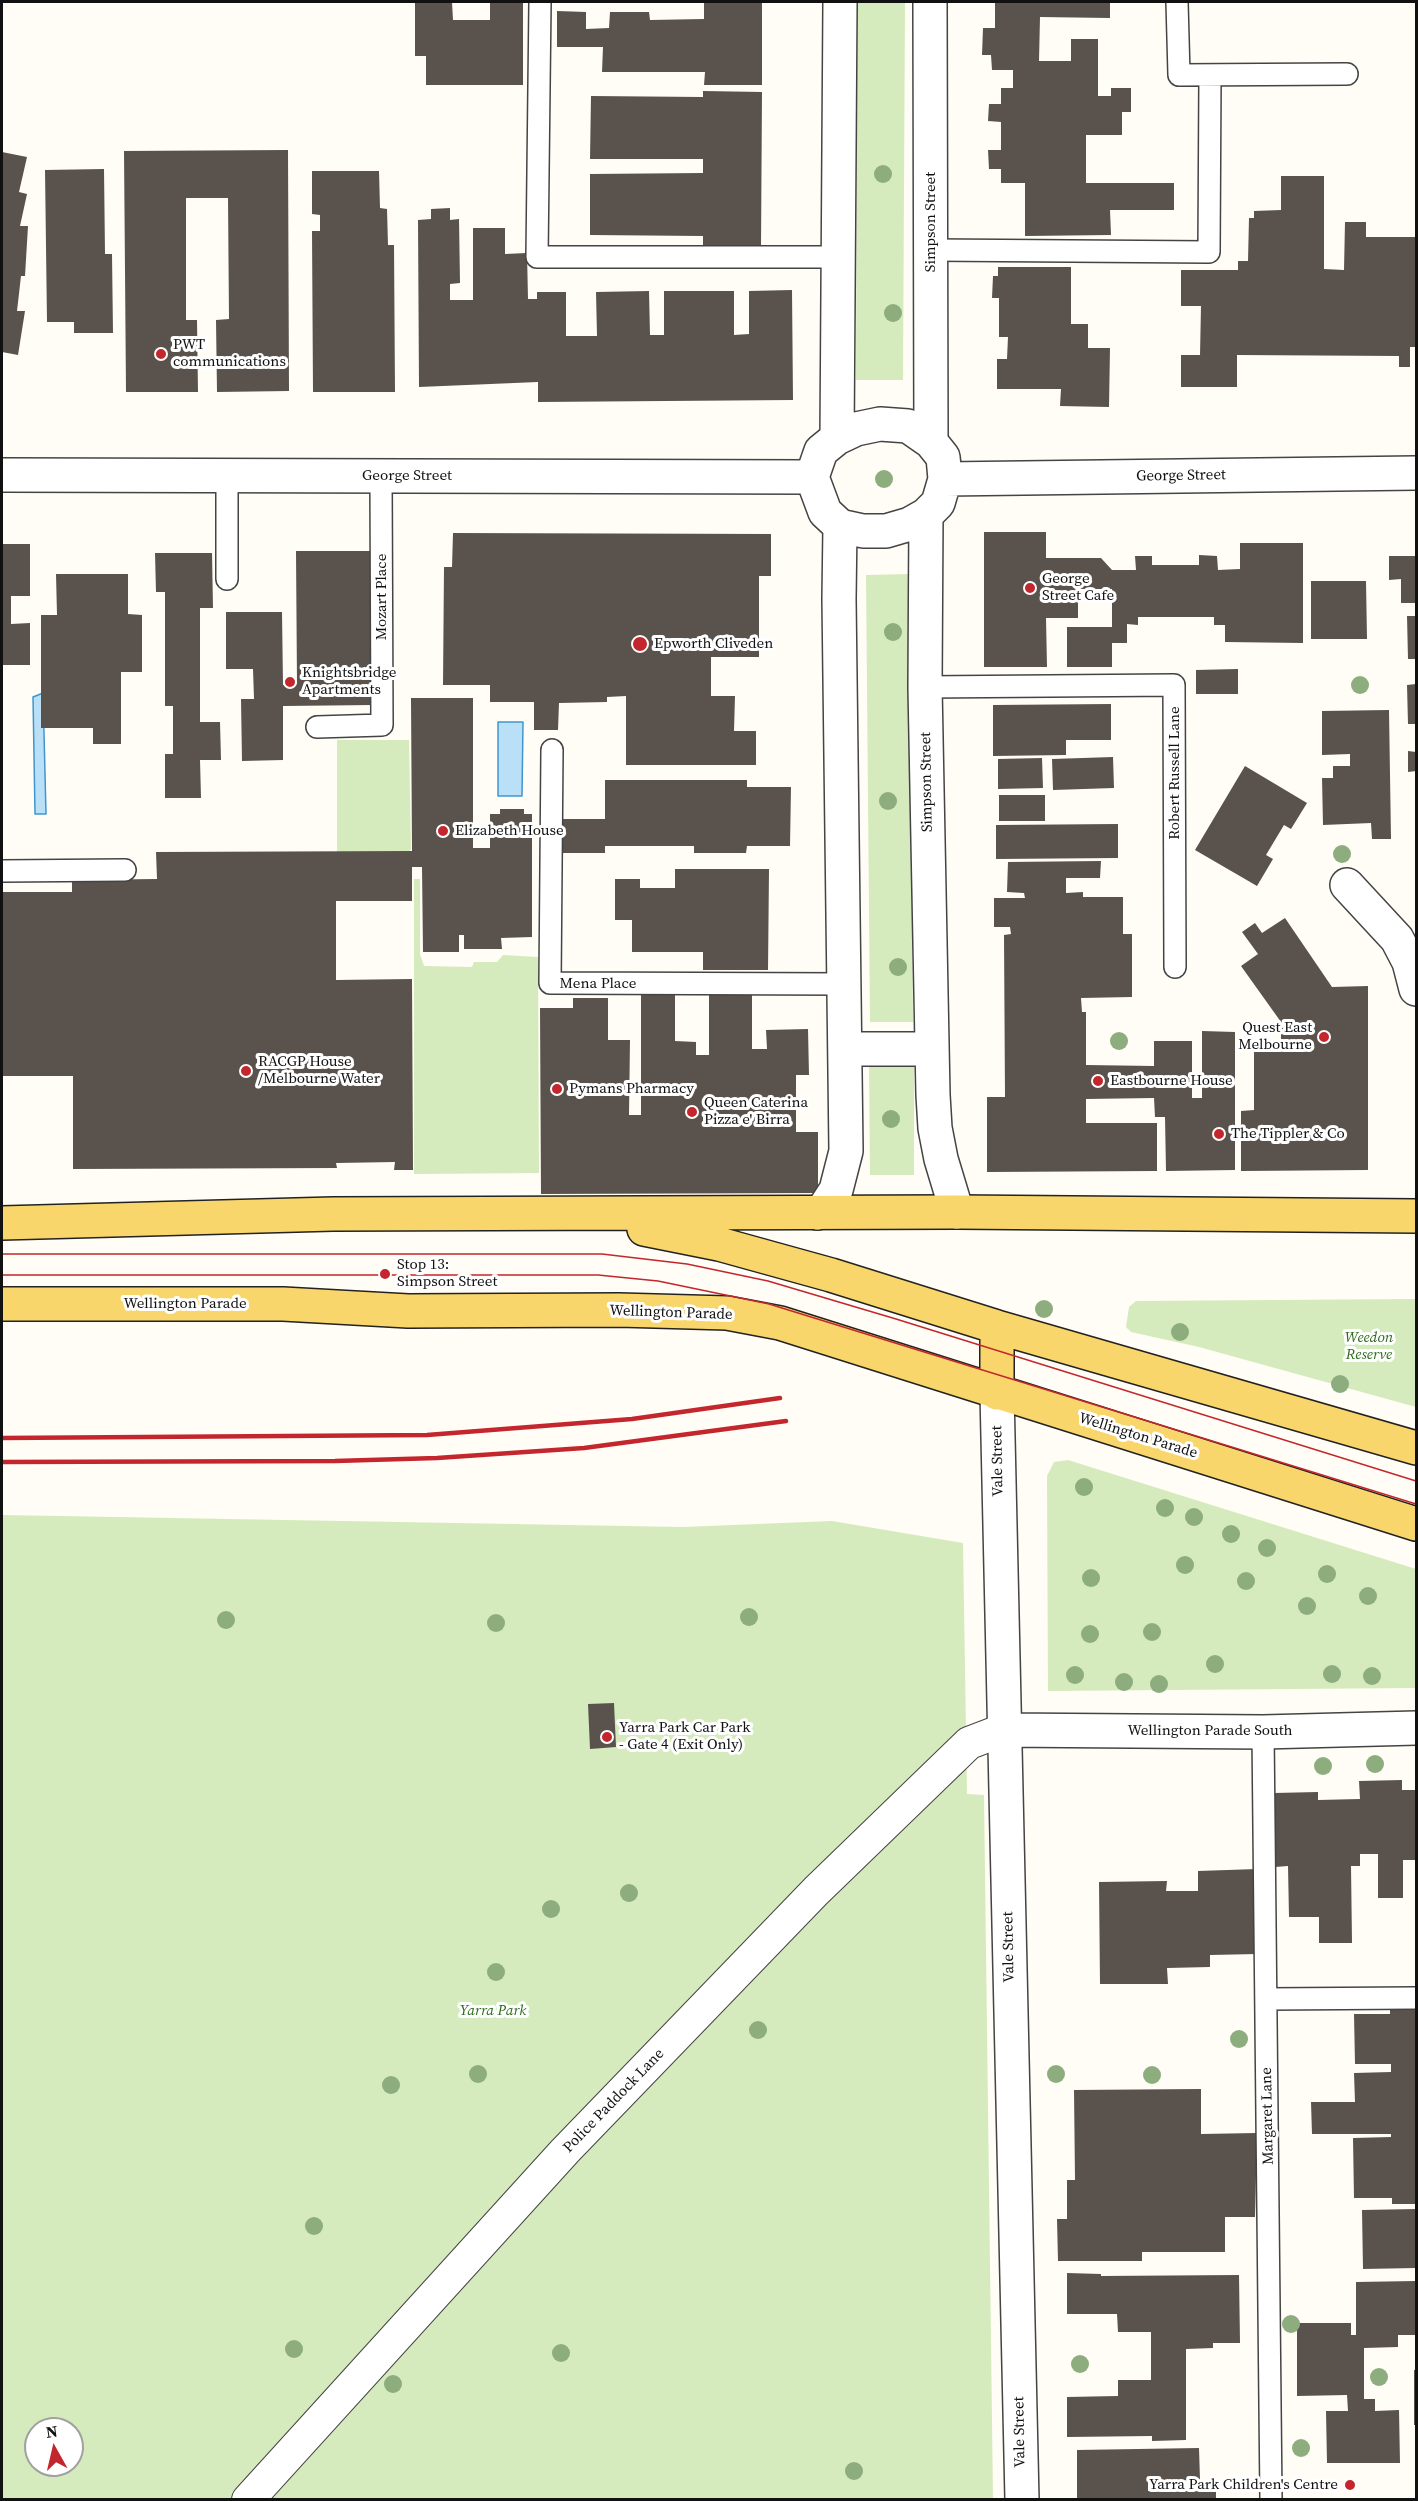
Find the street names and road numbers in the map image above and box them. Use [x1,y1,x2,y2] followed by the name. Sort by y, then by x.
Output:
[922,172,940,272] street label: Simpson Street
[1136,466,1226,486] street label: George Street
[362,467,452,485] street label: George Street
[373,554,391,640] street label: Mozart Place
[1166,706,1184,840] street label: Robert Russell Lane
[917,732,937,832] street label: Simpson Street
[560,975,636,993] street label: Mena Place
[123,1295,247,1313] street label: Wellington Parade
[609,1302,733,1324] street label: Wellington Parade
[1076,1409,1200,1463] street label: Wellington Parade
[988,1425,1008,1497] street label: Vale Street
[1127,1722,1293,1740] street label: Wellington Parade South
[999,1911,1019,1983] street label: Vale Street
[560,2045,668,2157] street label: Police Paddock Lane
[1258,2067,1278,2165] street label: Margaret Lane
[1010,2396,1030,2468] street label: Vale Street

